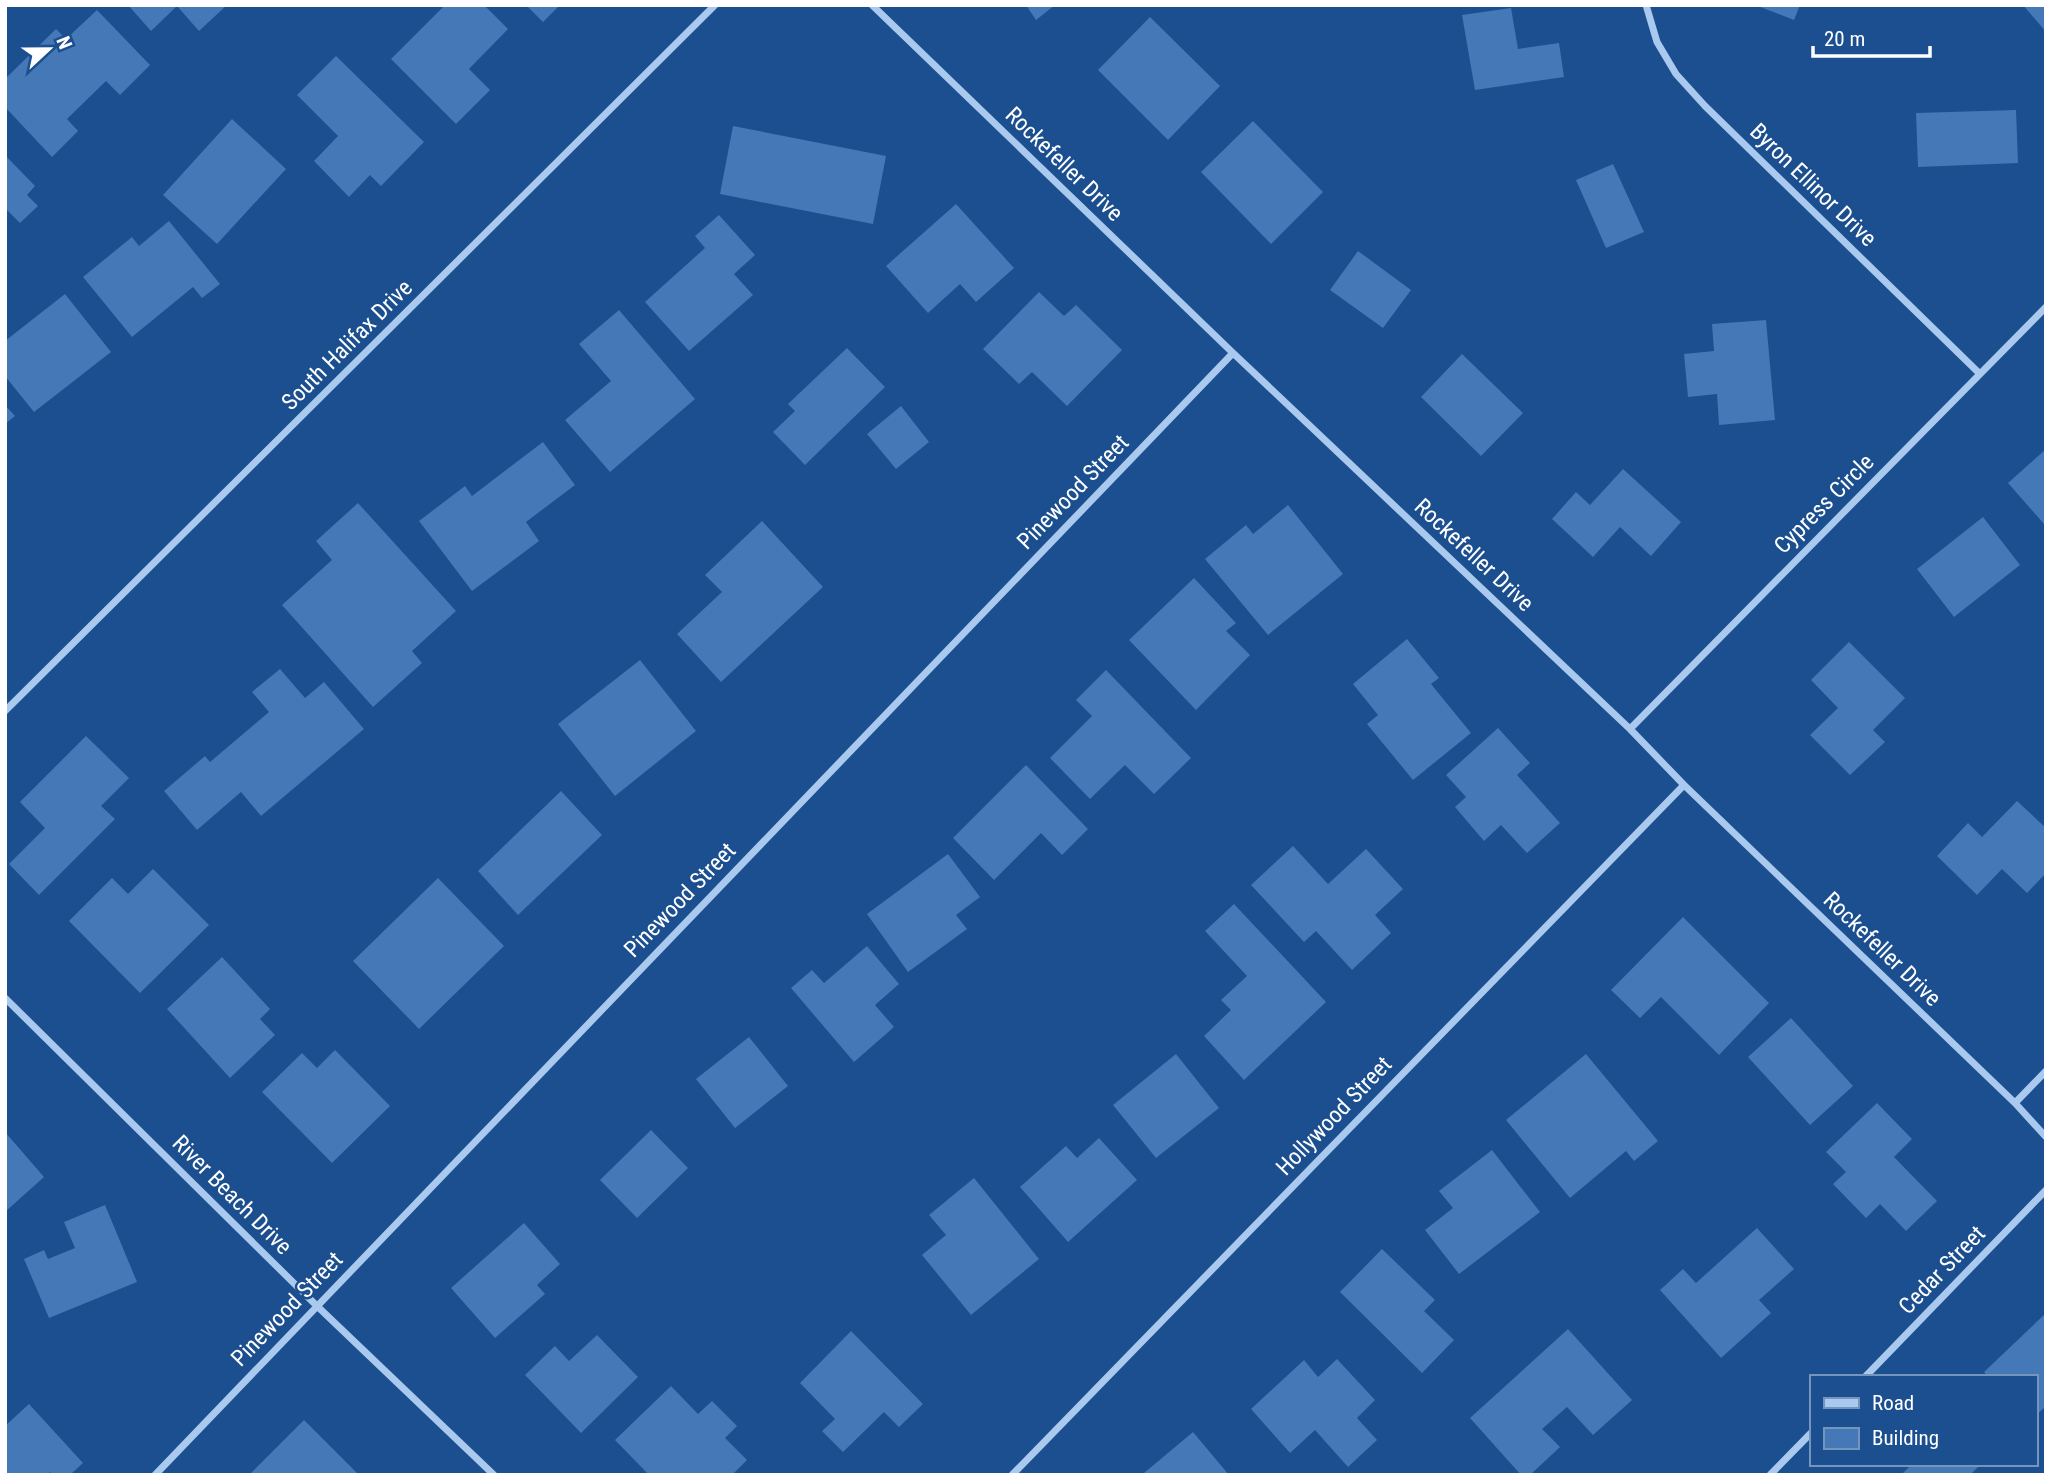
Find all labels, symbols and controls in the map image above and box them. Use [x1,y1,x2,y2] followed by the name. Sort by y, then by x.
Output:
[14,14,84,84] north arrow
[1813,14,1930,58] scale bar
[1824,27,1865,51] text: 20 m
[51,33,77,53] text: N
[1000,101,1128,227] street label: Rockefeller Drive
[1744,118,1882,252] street label: Byron Ellinor Drive
[276,274,418,416] street label: South Halifax Drive
[1012,429,1134,555] street label: Pinewood Street
[1769,449,1879,559] street label: Cypress Circle
[1409,493,1539,617] street label: Rockefeller Drive
[619,837,741,963] street label: Pinewood Street
[1818,886,1946,1012] street label: Rockefeller Drive
[1271,1051,1397,1181] street label: Hollywood Street
[167,1130,297,1260] street label: River Beach Drive
[1893,1220,1991,1320] street label: Cedar Street
[226,1246,348,1372] street label: Pinewood Street
[1810,1375,2037,1466] legend
[1872,1391,1914,1415] text: Road
[1872,1426,1939,1450] text: Building

